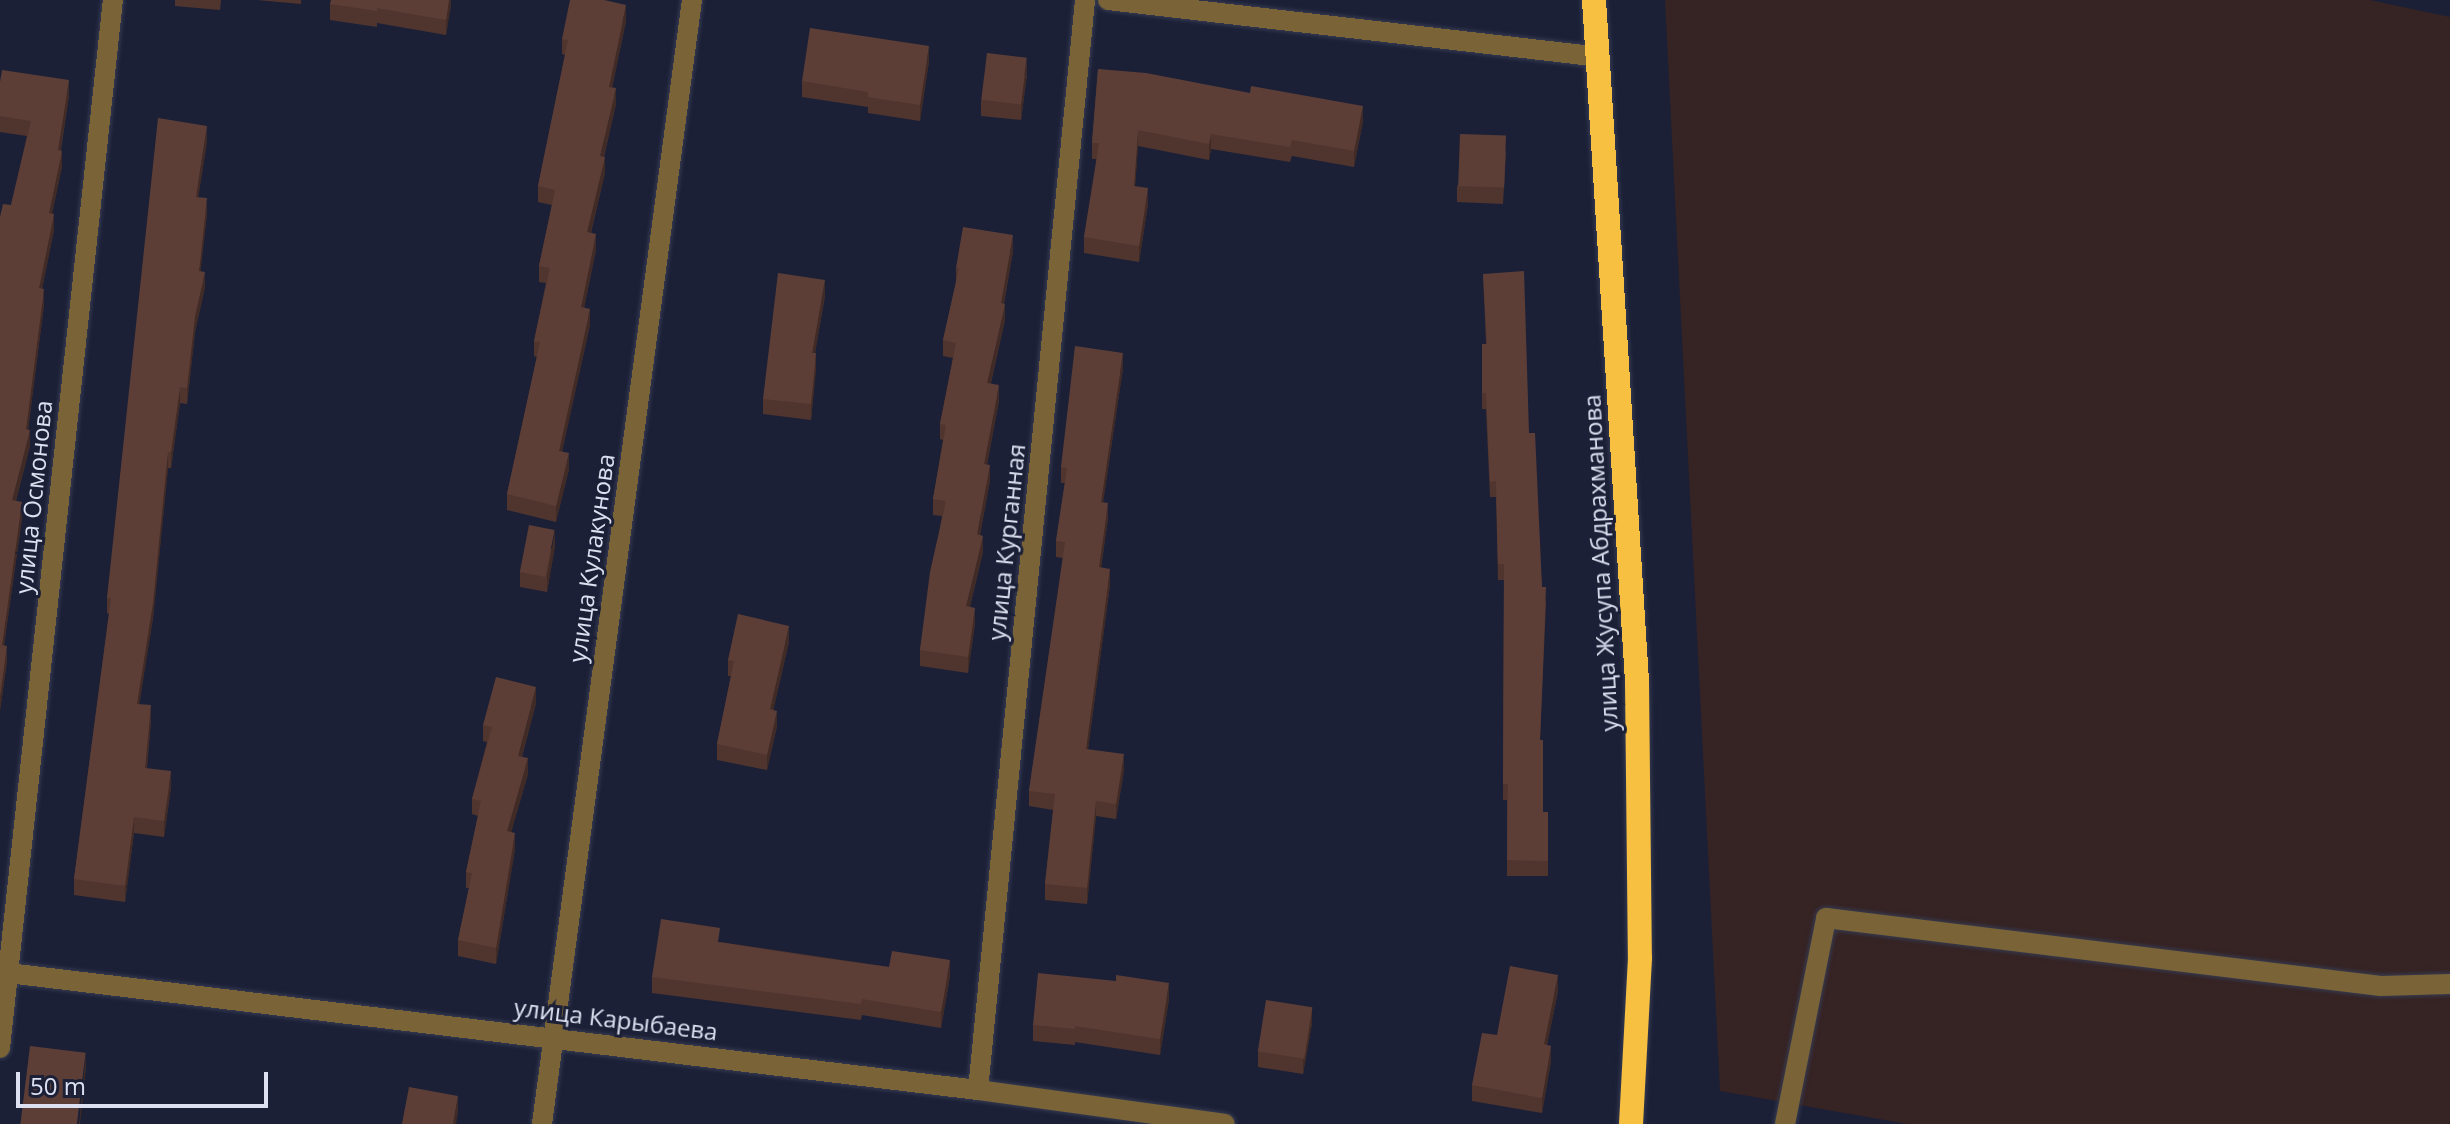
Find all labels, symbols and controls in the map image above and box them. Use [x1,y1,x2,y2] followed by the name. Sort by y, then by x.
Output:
[1577,394,1623,732] street label: улица Жусупа Абдрахманова
[9,399,57,595] street label: улица Осмонова
[981,442,1031,642] street label: улица Курганная
[562,452,620,664] street label: улица Кулакунова
[513,992,719,1046] street label: улица Карыбаева
[20,1056,272,1106] scale bar
[30,1069,86,1102] text: 50 m

